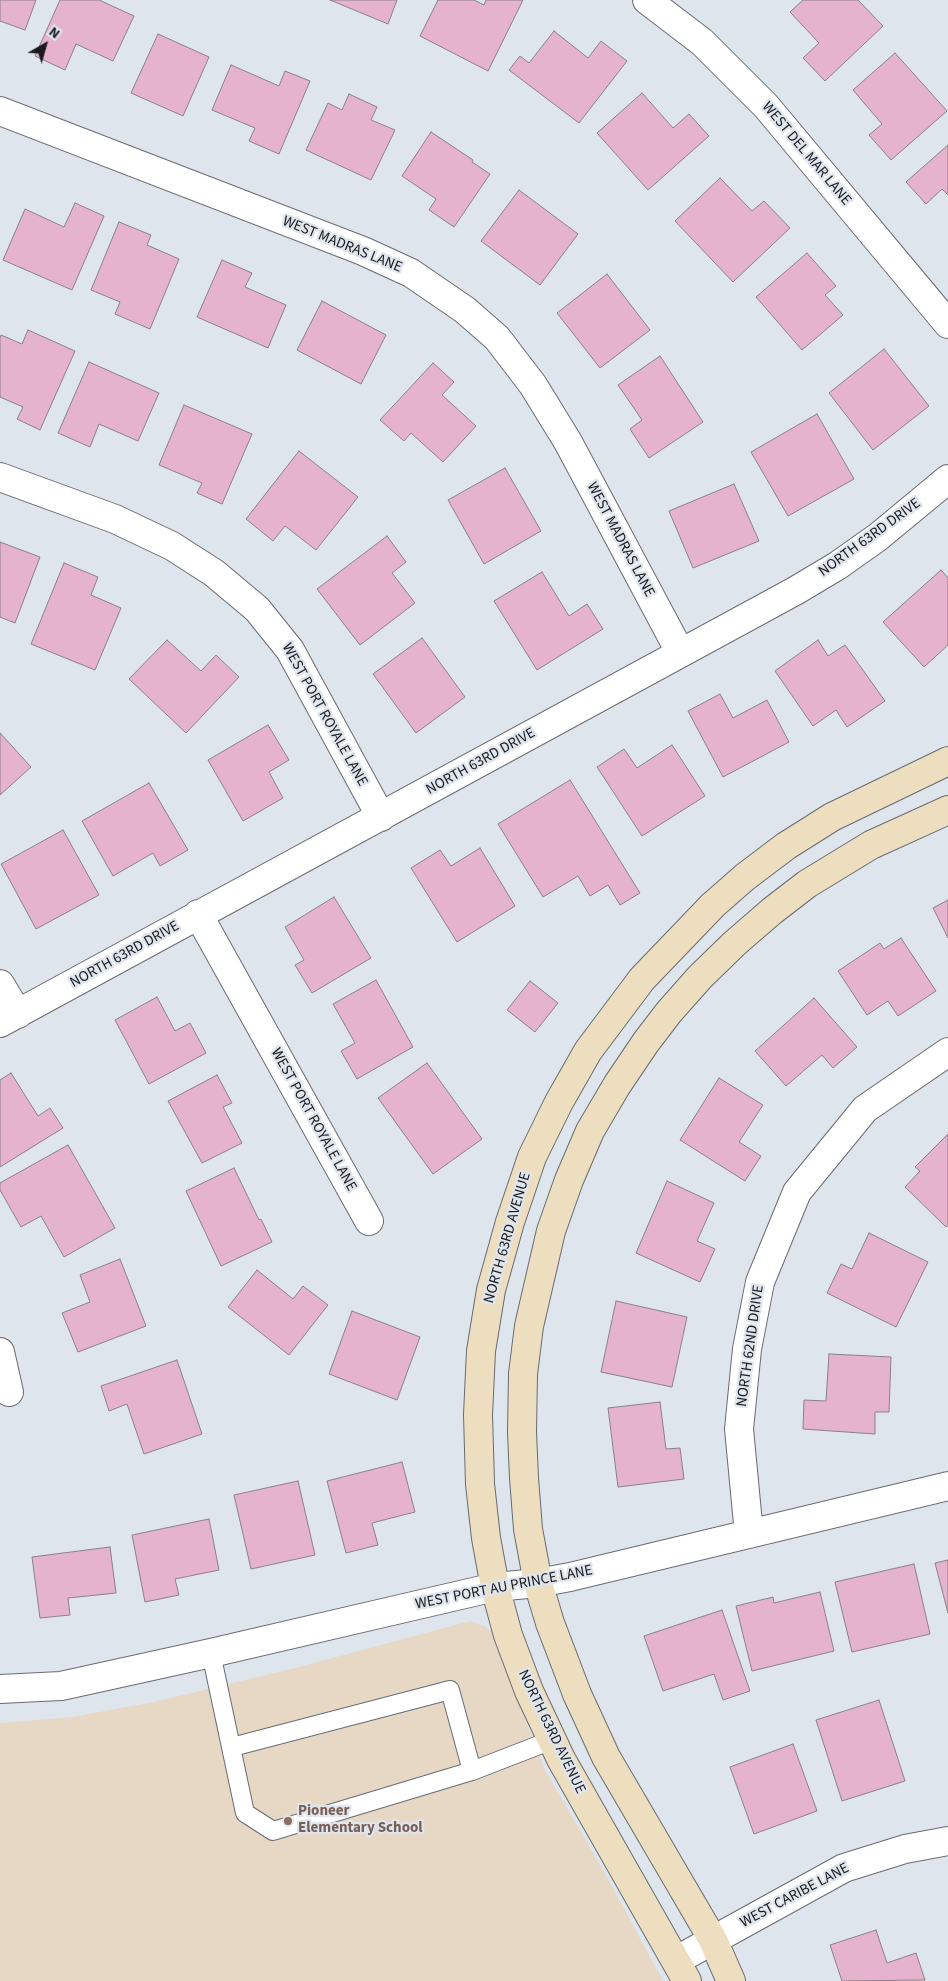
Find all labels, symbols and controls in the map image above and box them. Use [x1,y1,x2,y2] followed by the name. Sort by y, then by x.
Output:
[20,20,70,70] north arrow
[44,22,64,44] text: N
[757,99,855,209] street label: WEST DEL MAR LANE
[280,213,404,277] street label: WEST MADRAS LANE
[582,480,658,600] street label: WEST MADRAS LANE
[815,495,925,581] street label: NORTH 63RD DRIVE
[277,640,371,790] street label: WEST PORT ROYALE LANE
[423,725,539,799] street label: NORTH 63RD DRIVE
[67,918,183,992] street label: NORTH 63RD DRIVE
[266,1045,360,1195] street label: WEST PORT ROYALE LANE
[481,1170,535,1306] street label: NORTH 63RD AVENUE
[734,1284,768,1408] street label: NORTH 62ND DRIVE
[414,1562,594,1614] street label: WEST PORT AU PRINCE LANE
[513,1667,589,1797] street label: NORTH 63RD AVENUE
[298,1803,423,1838] place label: Pioneer Elementary School
[282,1815,294,1827] marker: Pioneer Elementary School
[738,1860,852,1932] street label: WEST CARIBE LANE

